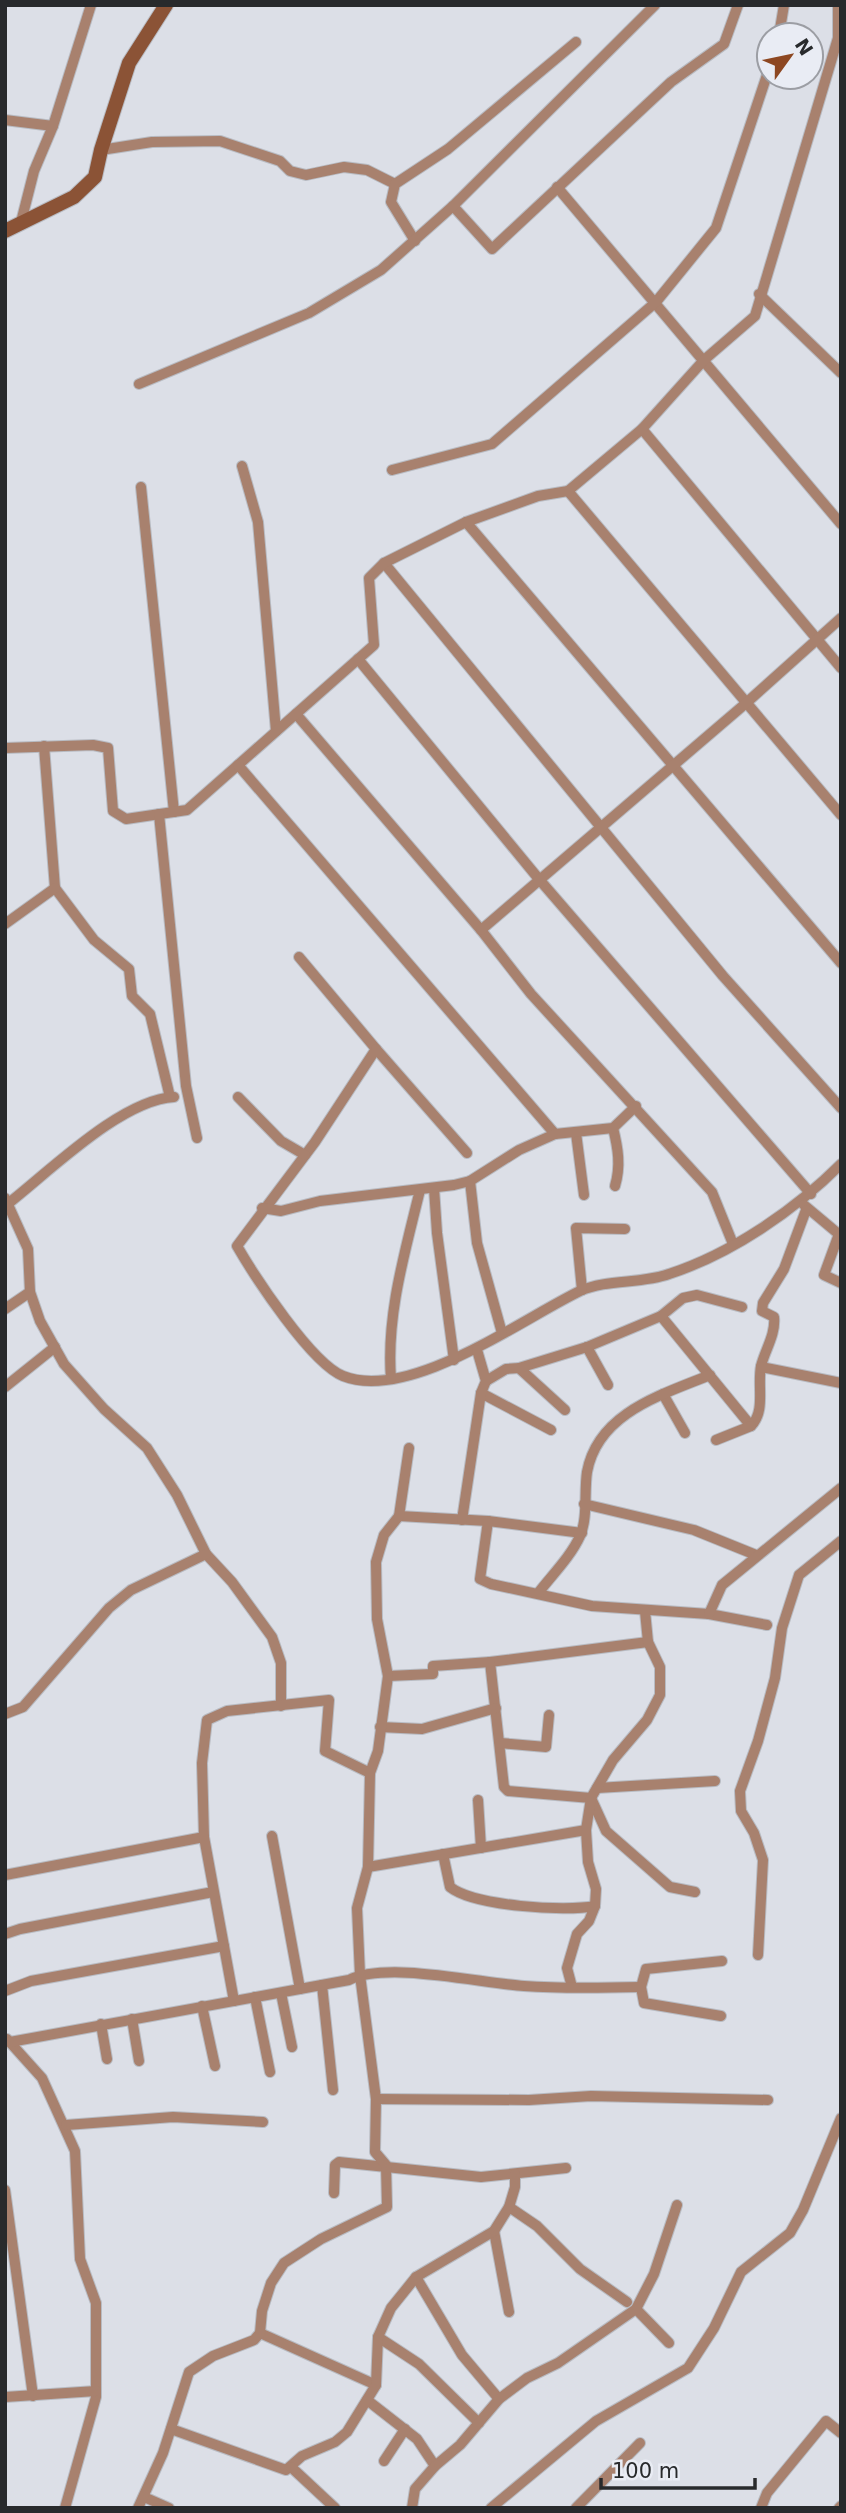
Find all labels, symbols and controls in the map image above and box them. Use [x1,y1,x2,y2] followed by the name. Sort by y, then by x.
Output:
[755,21,825,91] north arrow
[791,34,818,59] text: N
[601,2446,755,2490] scale bar
[612,2459,679,2483] text: 100 m

